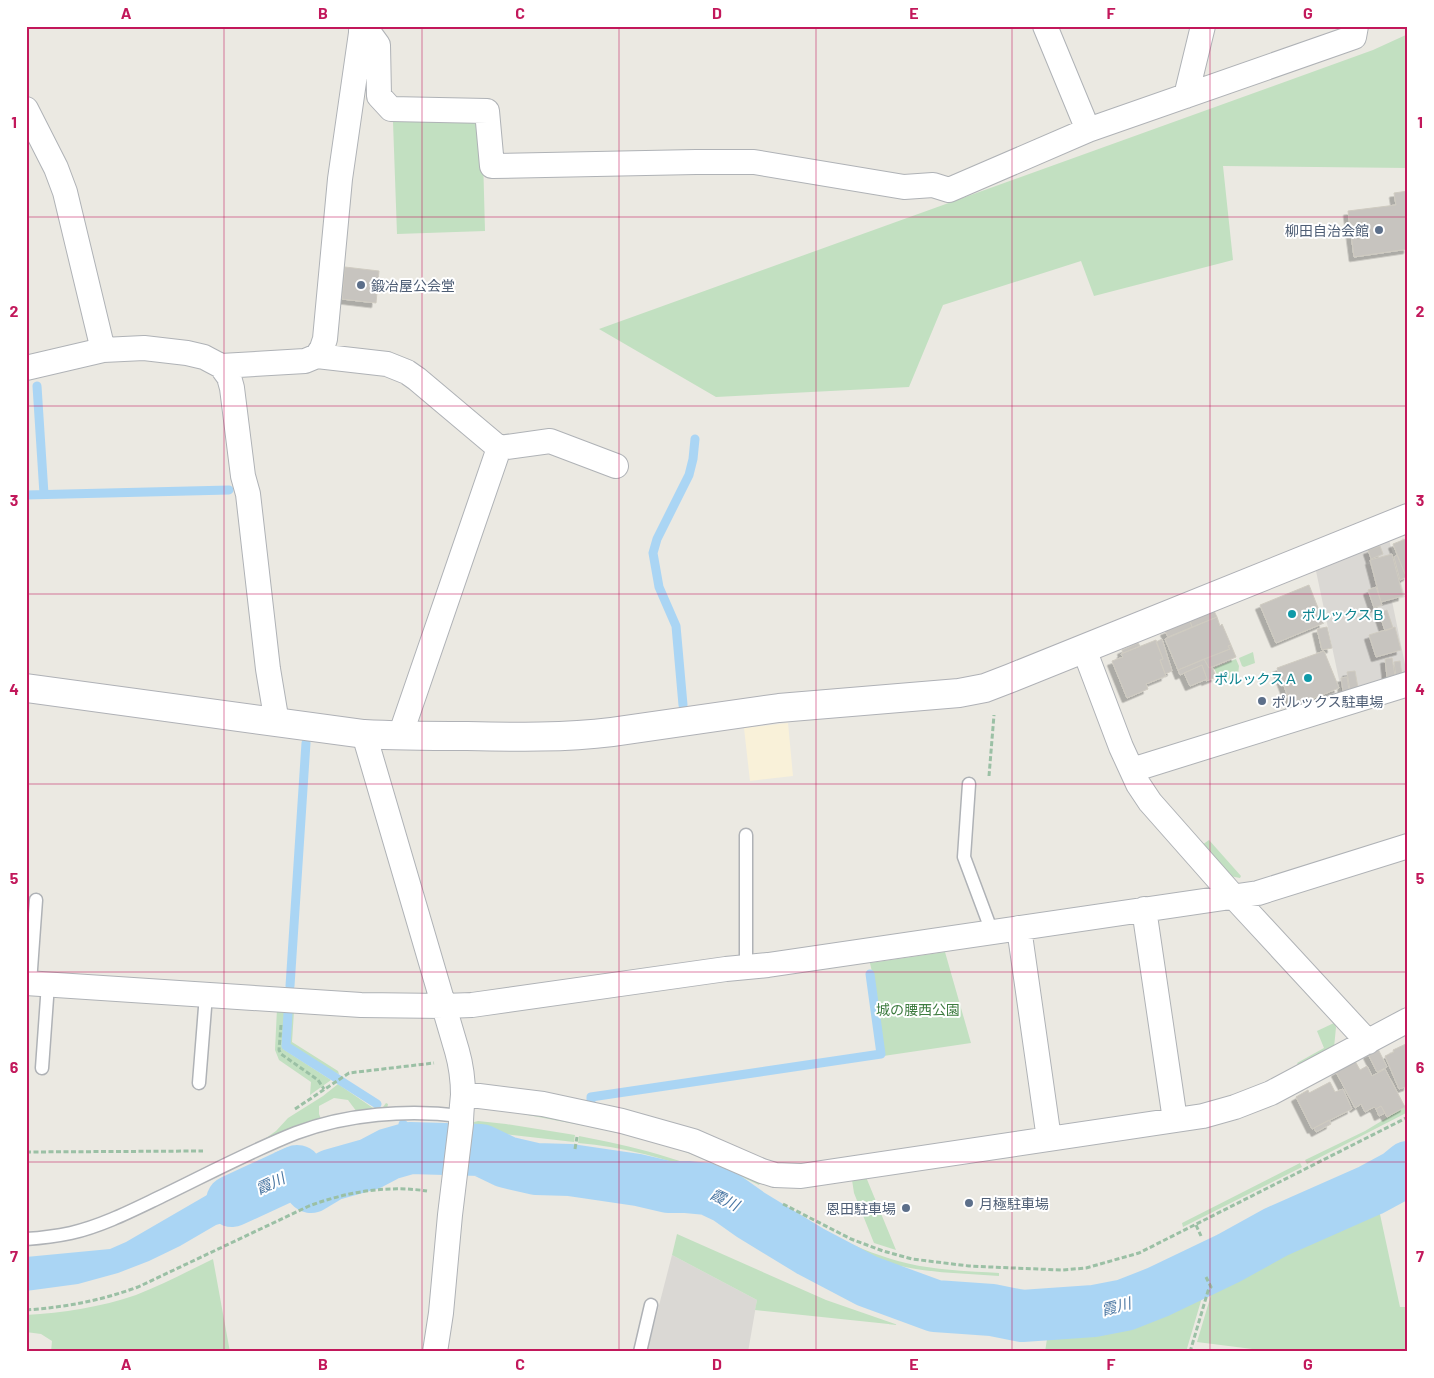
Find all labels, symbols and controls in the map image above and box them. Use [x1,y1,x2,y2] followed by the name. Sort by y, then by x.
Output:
[121,3,132,22] text: A
[318,3,328,22] text: B
[515,3,525,22] text: C
[712,3,722,22] text: D
[909,3,919,22] text: E
[1107,3,1116,22] text: F
[1303,3,1313,22] text: G
[11,112,17,131] text: 1
[1417,112,1423,131] text: 1
[1285,222,1369,239] place label: 柳田自治会館
[1373,224,1385,236] marker: 柳田自治会館
[371,277,455,294] place label: 鍛冶屋公会堂
[355,279,367,291] marker: 鍛冶屋公会堂
[10,301,19,320] text: 2
[1416,301,1425,320] text: 2
[10,490,18,509] text: 3
[1416,490,1424,509] text: 3
[1302,606,1386,623] place label: ポルックスＢ
[1286,608,1298,620] marker: ポルックスＢ
[1214,670,1298,687] place label: ポルックスＡ
[1302,672,1314,684] marker: ポルックスＡ
[9,679,19,698] text: 4
[1415,679,1425,698] text: 4
[1272,693,1384,710] place label: ポルックス駐車場
[1256,695,1268,707] marker: ポルックス駐車場
[10,868,19,887] text: 5
[1416,868,1425,887] text: 5
[876,1001,960,1018] park label: 城の腰西公園
[10,1057,19,1076] text: 6
[1416,1057,1425,1076] text: 6
[253,1168,289,1197] water label: 霞川
[708,1184,744,1215] water label: 霞川
[979,1195,1049,1212] place label: 月極駐車場
[963,1197,975,1209] marker: 月極駐車場
[826,1200,896,1217] place label: 恩田駐車場
[900,1202,912,1214] marker: 恩田駐車場
[10,1246,18,1265] text: 7
[1416,1246,1424,1265] text: 7
[1099,1293,1135,1319] water label: 霞川
[121,1354,132,1373] text: A
[318,1354,328,1373] text: B
[515,1354,525,1373] text: C
[712,1354,722,1373] text: D
[909,1354,919,1373] text: E
[1107,1354,1116,1373] text: F
[1303,1354,1313,1373] text: G

